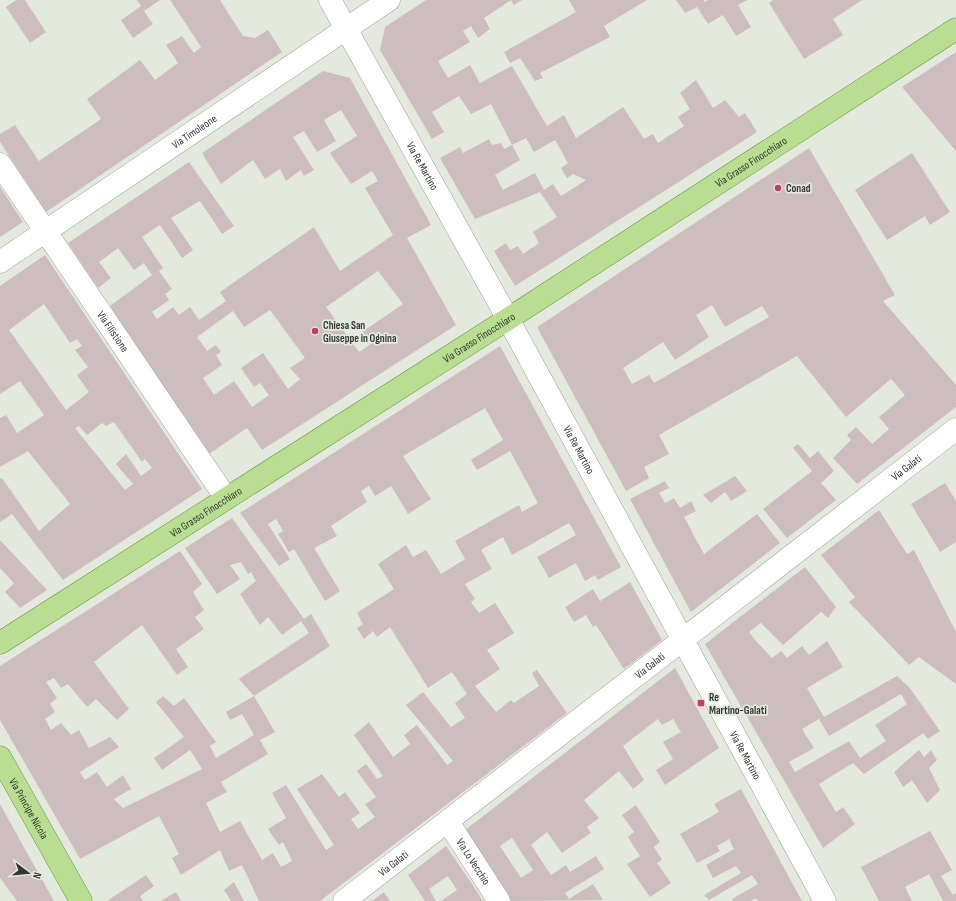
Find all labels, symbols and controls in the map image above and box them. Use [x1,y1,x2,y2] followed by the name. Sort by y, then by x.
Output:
[169,112,219,151] street label: Via Timoleone
[713,133,790,190] street label: Via Grasso Finocchiaro
[404,140,441,193] street label: Via Re Martino
[786,182,811,195] place label: Conad
[773,183,783,193] marker: Conad
[95,308,132,354] street label: Via Filistione
[440,310,518,365] street label: Via Grasso Finocchiaro
[323,319,397,345] place label: Chiesa San Giuseppe in Ognina
[310,326,320,336] marker: Chiesa San Giuseppe in Ognina
[561,423,598,476] street label: Via Re Martino
[889,452,924,483] street label: Via Galati
[167,484,245,540] street label: Via Grasso Finocchiaro
[632,650,667,681] street label: Via Galati
[709,691,767,717] place label: Re Martino-Galati
[696,698,706,708] marker: Re Martino-Galati
[727,729,764,782] street label: Via Re Martino
[7,776,51,841] street label: Via Principe Nicola
[454,836,493,887] street label: Via Lo Vecchio
[376,847,411,879] street label: Via Galati
[8,853,48,893] north arrow
[30,871,44,880] text: N

